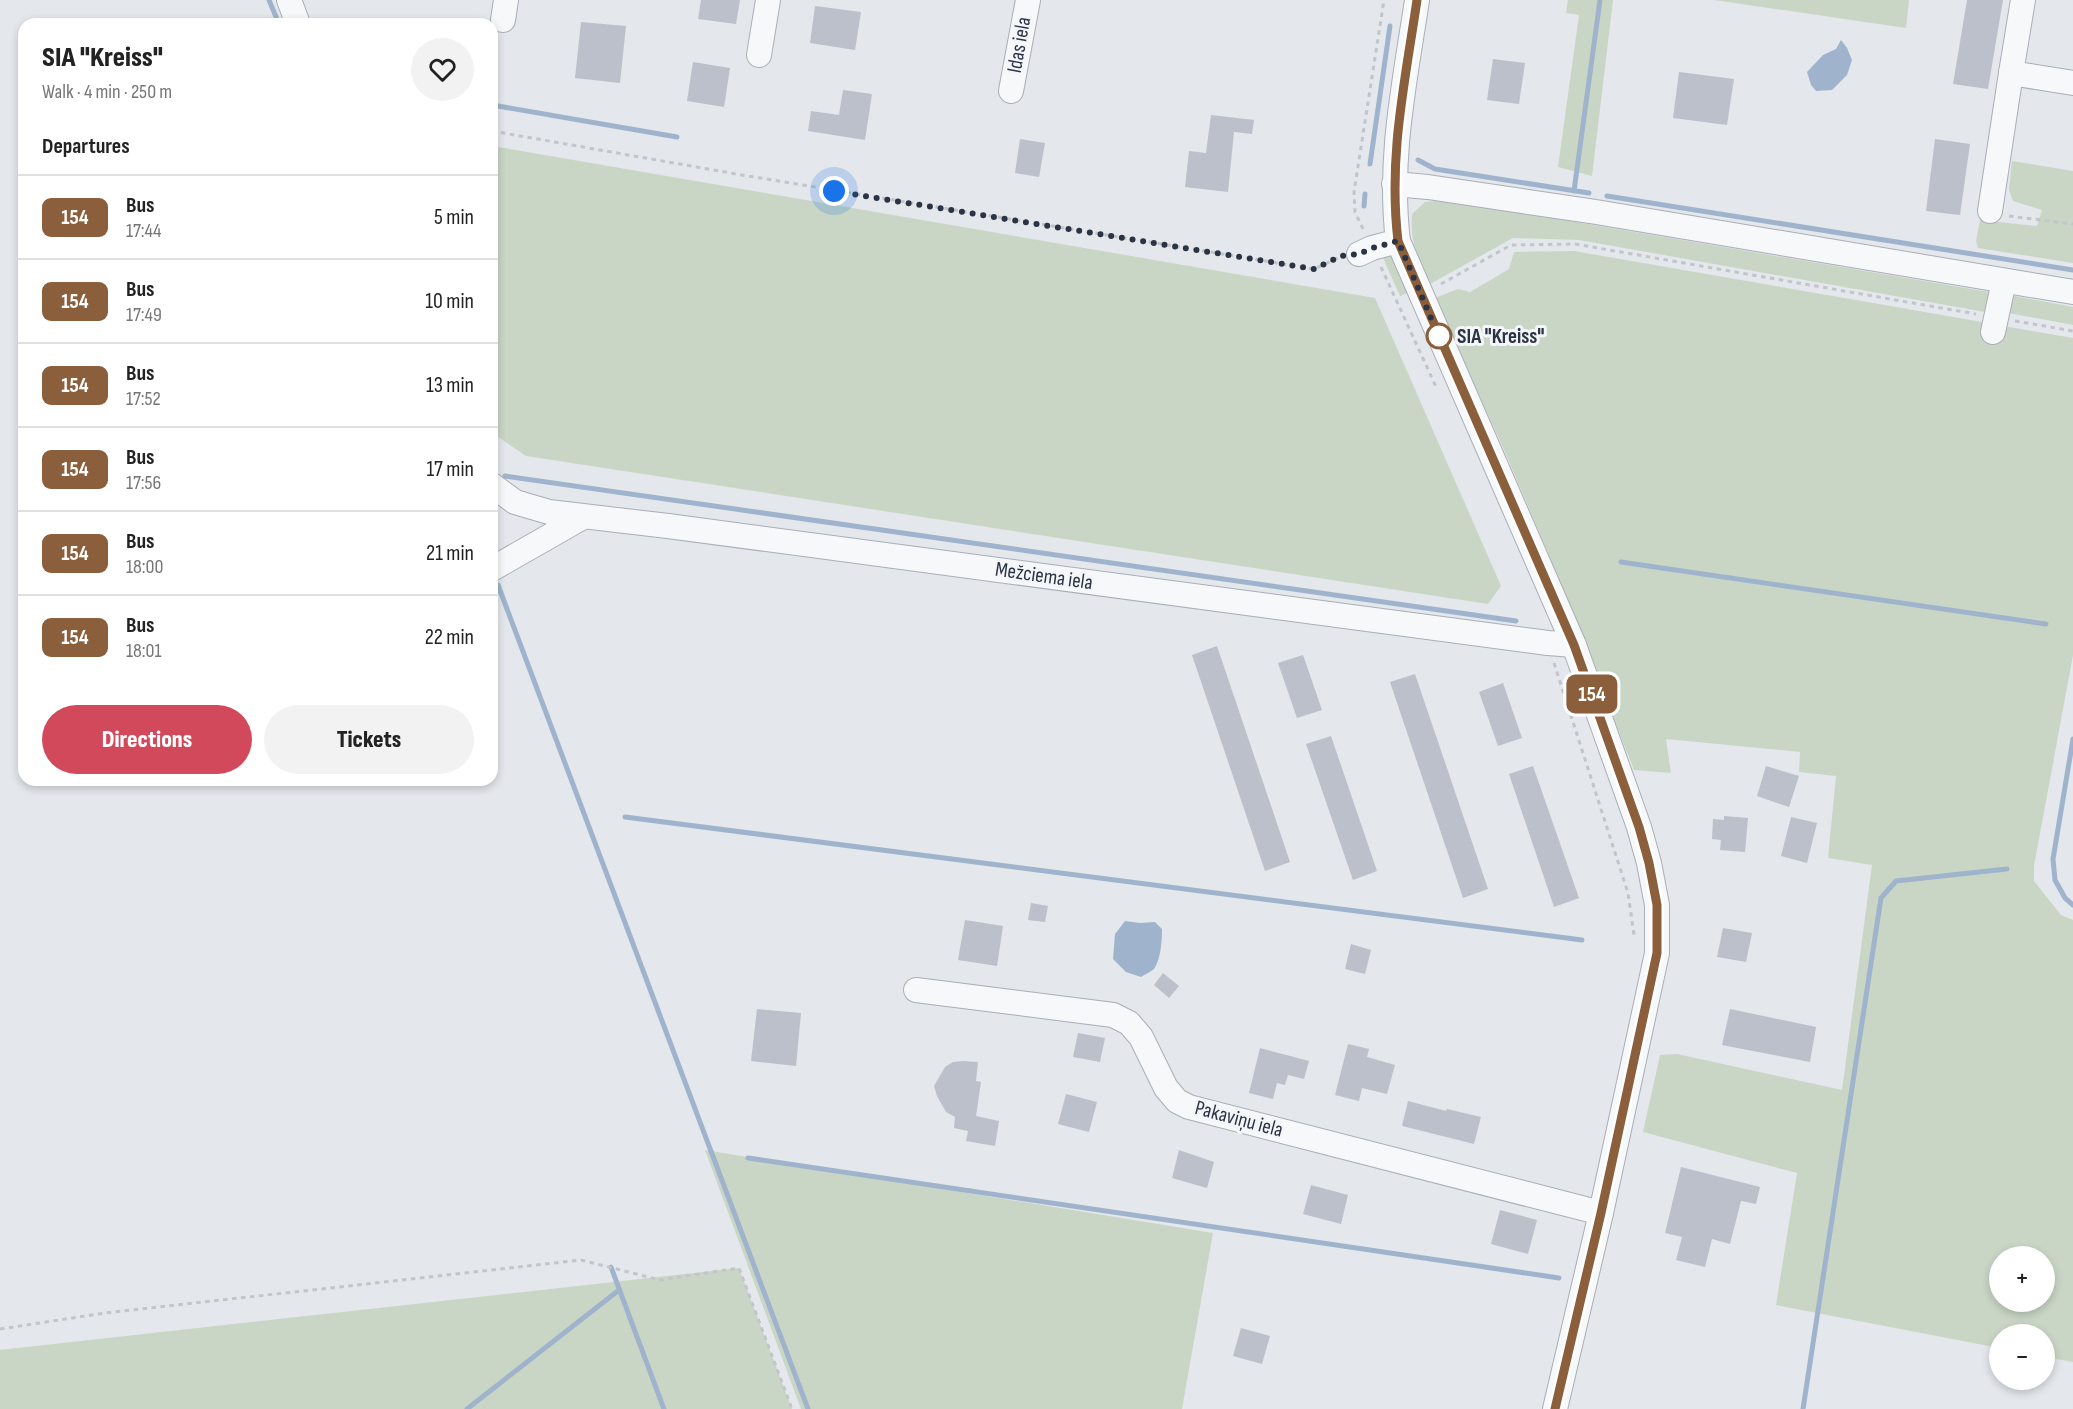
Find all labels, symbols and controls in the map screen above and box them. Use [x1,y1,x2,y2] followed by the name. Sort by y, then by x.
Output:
[1002,15,1036,75] street label: Idas iela
[411,38,474,101] button: heart
[42,41,163,74] text: SIA "Kreiss"
[42,80,172,104] text: Walk · 4 min · 250 m
[42,133,130,160] text: Departures
[819,176,849,206] your location
[126,192,155,219] text: Bus
[434,204,474,231] text: 5 min
[61,205,89,230] text: 154
[126,219,161,243] text: 17:44
[126,276,155,303] text: Bus
[425,288,474,315] text: 10 min
[61,289,89,314] text: 154
[126,303,162,327] text: 17:49
[1426,323,1452,349] marker: SIA "Kreiss"
[1457,324,1545,349] place label: SIA "Kreiss"
[126,360,155,387] text: Bus
[426,372,474,399] text: 13 min
[61,373,89,398] text: 154
[126,387,161,411] text: 17:52
[126,444,155,471] text: Bus
[426,456,474,483] text: 17 min
[61,457,89,482] text: 154
[126,471,161,495] text: 17:56
[126,528,155,555] text: Bus
[426,540,474,567] text: 21 min
[61,541,89,566] text: 154
[126,555,163,579] text: 18:00
[994,557,1094,595] street label: Mežciema iela
[126,612,155,639] text: Bus
[425,624,474,651] text: 22 min
[61,625,89,650] text: 154
[126,639,161,663] text: 18:01
[1558,674,1626,714] line badge: 154
[1578,682,1606,707] text: 154
[42,705,252,774] button: Directions
[264,705,474,774] button: Tickets
[1192,1095,1286,1143] street label: Pakaviņu iela
[1989,1246,2055,1390] map controls
[1989,1246,2055,1312] button: +
[1989,1324,2055,1390] button: −

